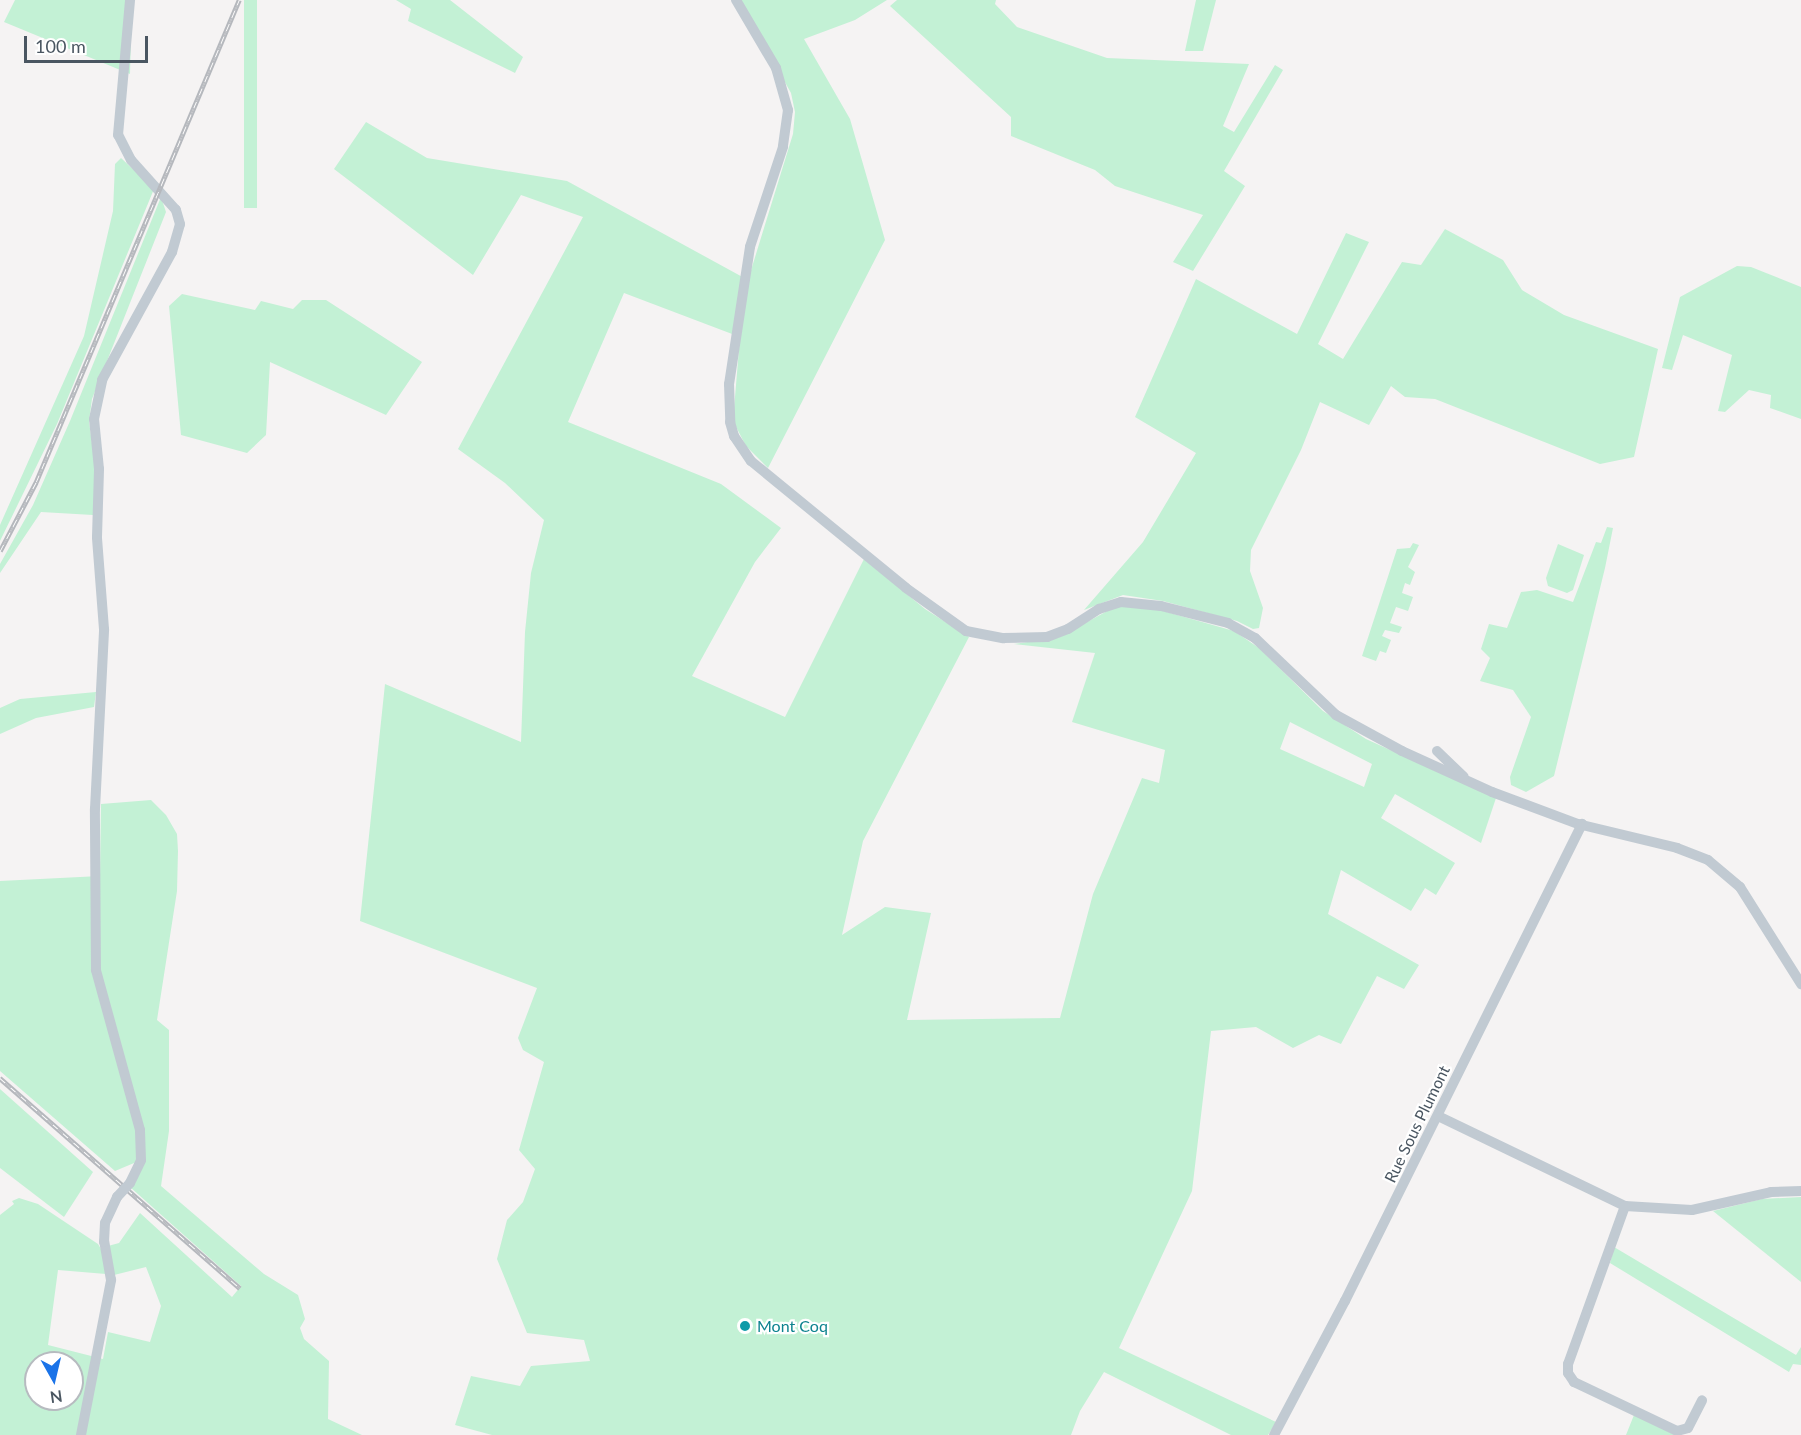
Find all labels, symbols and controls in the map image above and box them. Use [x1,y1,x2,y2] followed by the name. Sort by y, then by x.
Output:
[27,24,152,62] scale bar
[35,35,86,57] text: 100 m
[1380,1062,1454,1186] street label: Rue Sous Plumont
[757,1316,828,1336] place label: Mont Coq
[738,1319,752,1333] marker: Mont Coq
[24,1351,84,1411] north arrow
[49,1387,64,1408] text: N

